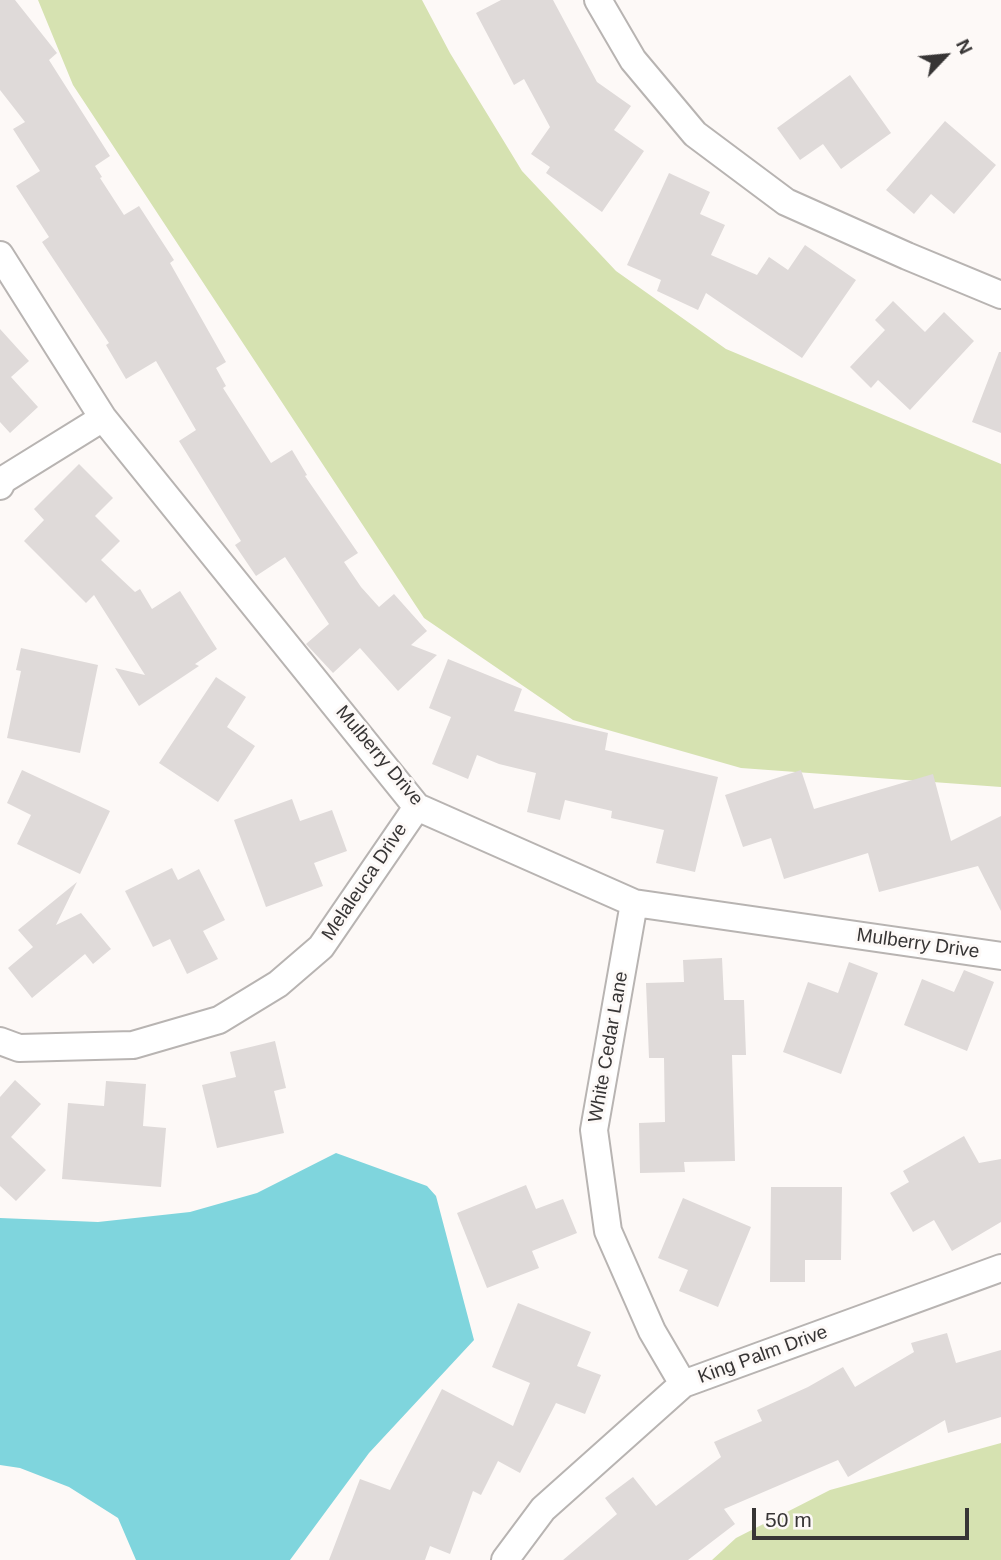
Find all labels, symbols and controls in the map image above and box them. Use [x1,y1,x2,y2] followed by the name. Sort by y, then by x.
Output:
[910,21,980,91] north arrow
[952,36,977,57] text: N
[331,701,427,811] street label: Mulberry Drive
[317,819,413,945] street label: Melaleuca Drive
[855,924,981,964] street label: Mulberry Drive
[584,970,634,1124] street label: White Cedar Lane
[695,1321,831,1389] street label: King Palm Drive
[756,1494,973,1538] scale bar
[765,1508,812,1531] text: 50 m

